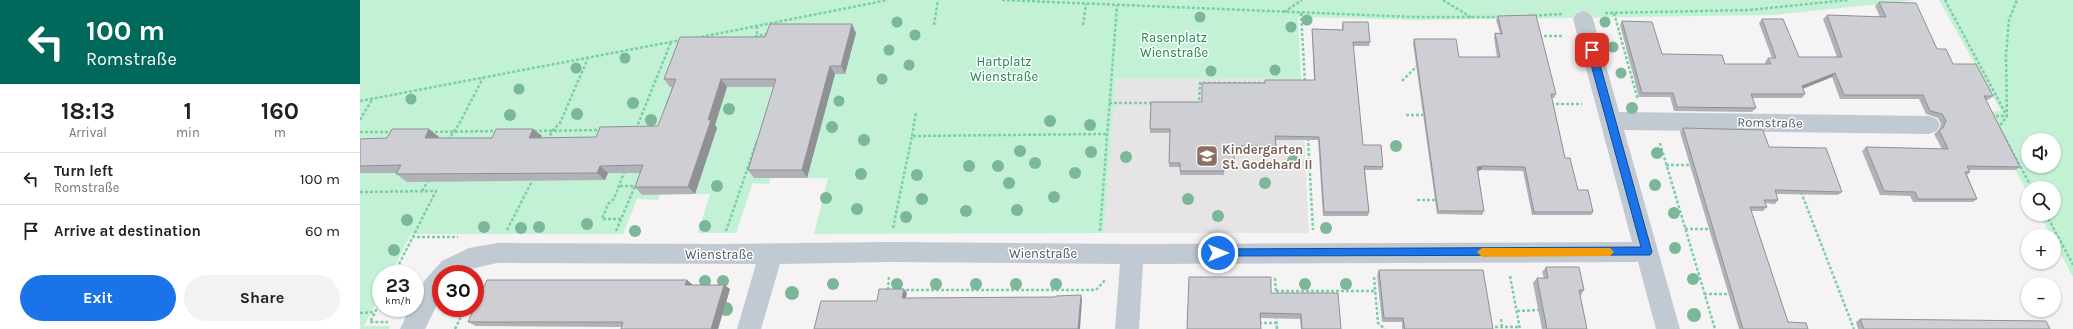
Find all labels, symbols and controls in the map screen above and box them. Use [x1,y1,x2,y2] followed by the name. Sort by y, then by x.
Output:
[86,14,165,47] text: 100 m
[20,16,72,68] icon: left
[1140,30,1208,60] park label: Rasenplatz Wienstraße
[1575,33,1609,67] pin
[1581,39,1603,61] icon: arrive
[86,48,177,70] text: Romstraße
[970,54,1038,84] park label: Hartplatz Wienstraße
[61,97,115,125] text: 18:13
[184,97,192,125] text: 1
[261,97,299,125] text: 160
[1737,114,1803,131] street label: Romstraße
[69,125,107,140] text: Arrival
[176,125,200,140] text: min
[274,125,286,140] text: m
[2021,133,2061,317] map controls
[2021,133,2061,173] button: sound
[1222,142,1313,172] place label: Kindergarten St. Godehard II
[1194,143,1220,169] school or university icon: Kindergarten St. Godehard II
[54,162,113,180] text: Turn left
[20,168,42,190] icon: left
[300,170,340,188] text: 100 m
[54,180,119,195] text: Romstraße
[2021,181,2061,221] button: search
[20,220,42,242] icon: arrive
[54,222,201,240] text: Arrive at destination
[305,222,340,240] text: 60 m
[2021,229,2061,269] button: +
[1197,232,1239,274] position arrow
[1009,246,1077,261] street label: Wienstraße
[685,247,753,262] street label: Wienstraße
[432,265,484,317] speed limit sign: 30
[386,274,410,297] text: 23
[20,275,176,321] button: Exit
[184,275,340,321] button: Share
[2021,277,2061,317] button: −
[385,295,411,307] text: km/h

